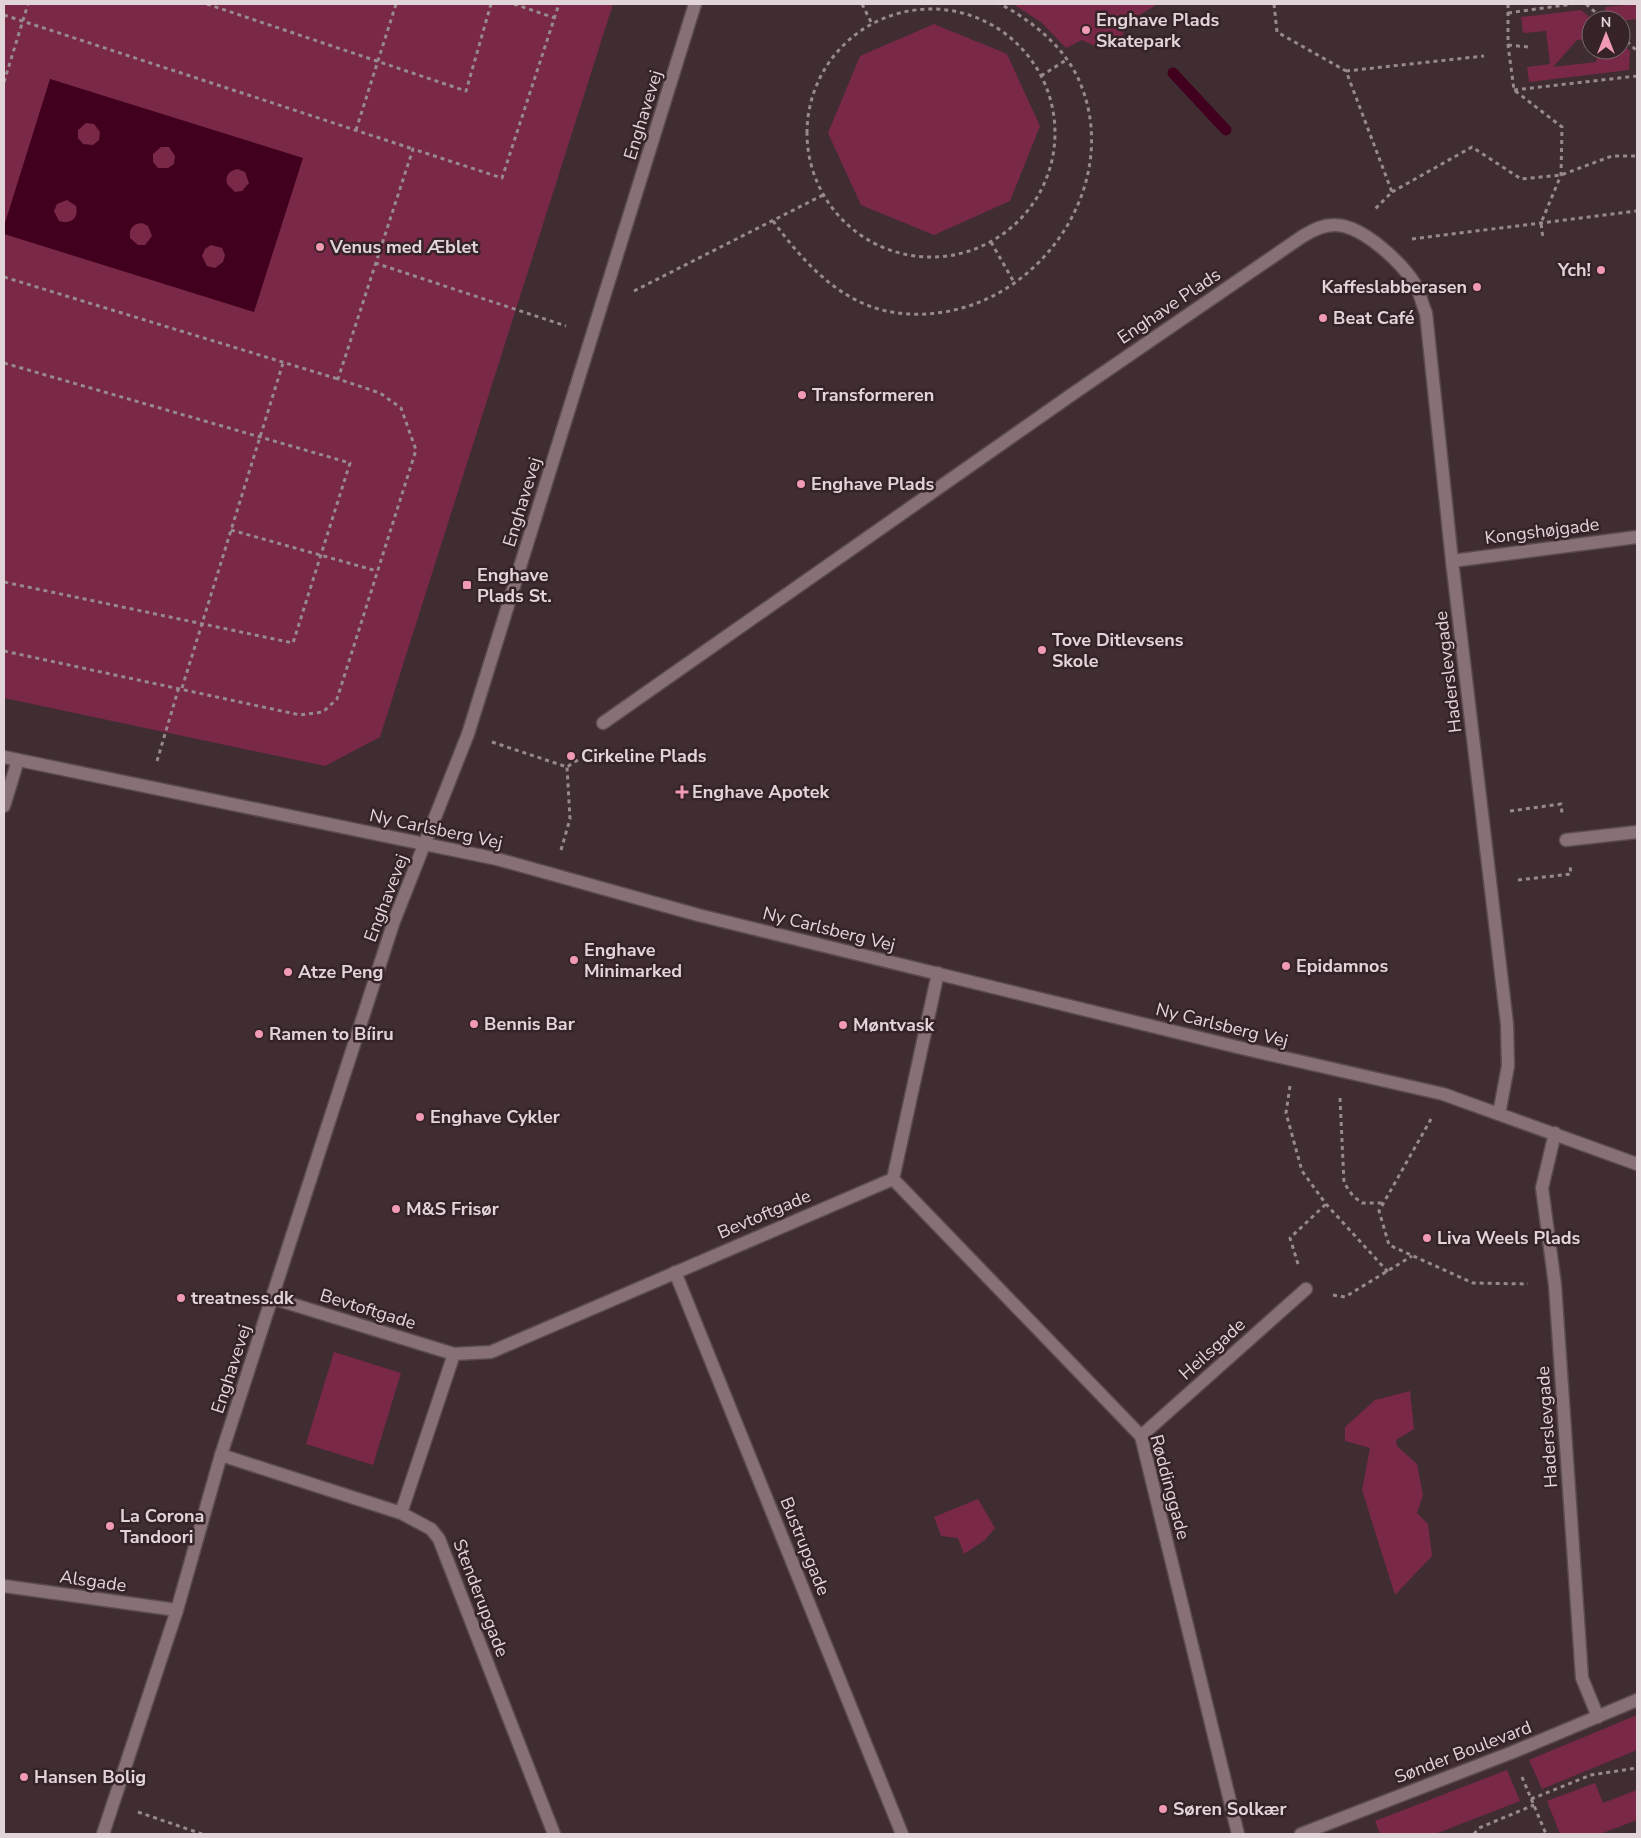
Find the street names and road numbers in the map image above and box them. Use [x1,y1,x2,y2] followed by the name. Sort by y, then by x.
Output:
[618,67,668,163] street label: Enghavevej
[1113,263,1225,349] street label: Enghave Plads
[497,454,547,550] street label: Enghavevej
[1483,512,1601,550] street label: Kongshøjgade
[1429,610,1467,734] street label: Haderslevgade
[367,803,505,855] street label: Ny Carlsberg Vej
[358,851,414,945] street label: Enghavevej
[760,901,898,957] street label: Ny Carlsberg Vej
[1153,997,1291,1053] street label: Ny Carlsberg Vej
[714,1184,814,1244] street label: Bevtoftgade
[317,1283,419,1335] street label: Bevtoftgade
[1174,1313,1250,1385] street label: Heilsgade
[205,1321,257,1417] street label: Enghavevej
[1531,1365,1563,1489] street label: Haderslevgade
[1144,1432,1196,1542] street label: Røddinggade
[774,1493,836,1599] street label: Bustrupgade
[448,1536,514,1660] street label: Stenderupgade
[58,1564,128,1598] street label: Alsgade
[1391,1715,1535,1789] street label: Sønder Boulevard

